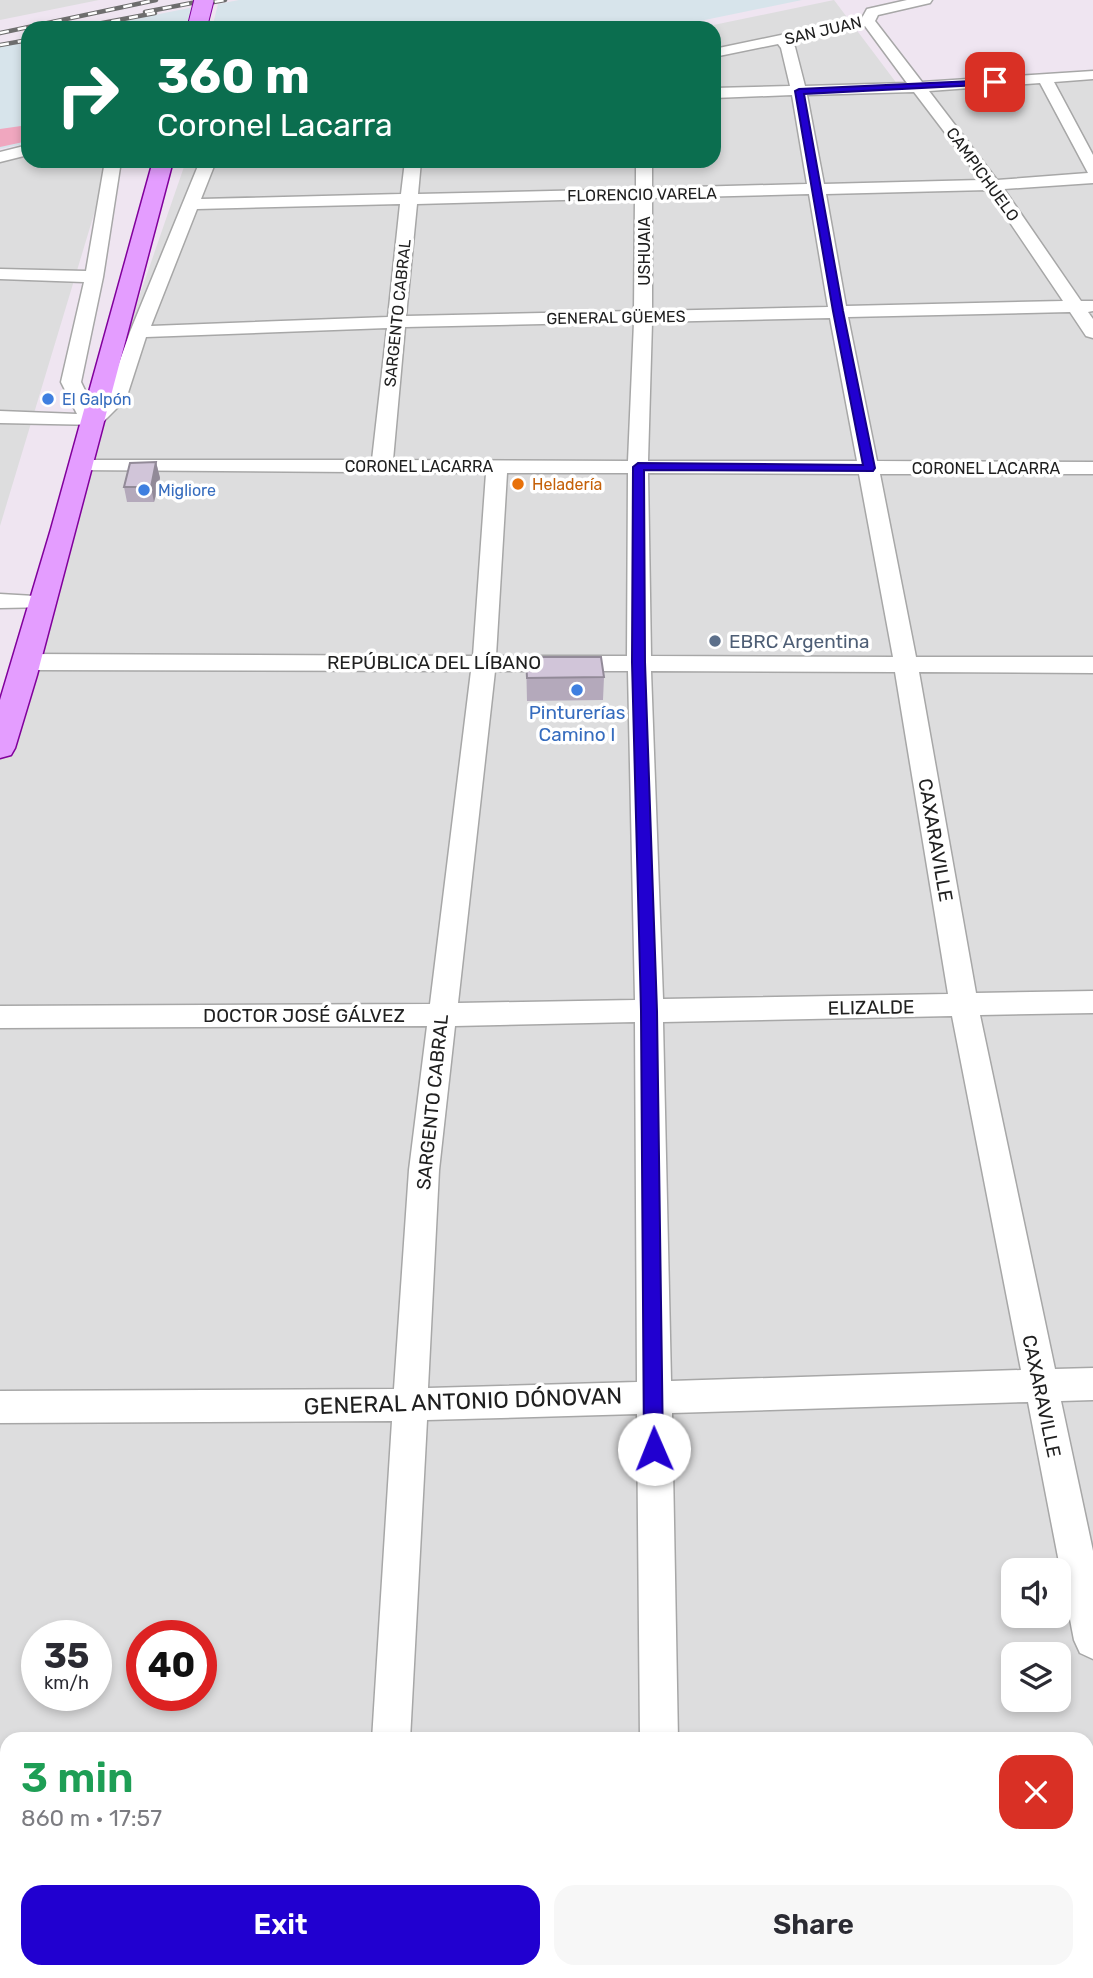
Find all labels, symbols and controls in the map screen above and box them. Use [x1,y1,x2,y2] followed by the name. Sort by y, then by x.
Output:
[783,12,864,49] street label: SAN JUAN
[157,47,310,105] text: 360 m
[42,49,133,140] icon: right
[965,52,1025,112] pin
[976,63,1014,101] icon: arrive
[157,106,393,144] text: Coronel Lacarra
[942,124,1023,225] street label: CAMPICHUELO
[567,184,717,205] street label: FLORENCIO VARELA
[635,216,654,286] street label: USHUAIA
[380,238,415,388] street label: SARGENTO CABRAL
[546,307,686,328] street label: GENERAL GÜEMES
[62,390,132,409] place label: El Galpón
[40,391,56,407] marker: El Galpón
[345,457,494,476] street label: CORONEL LACARRA
[912,459,1061,478] street label: CORONEL LACARRA
[532,475,602,494] place label: Heladería
[510,476,526,492] marker: Heladería
[158,481,216,500] place label: Migliore
[136,482,152,498] marker: Migliore
[729,630,870,653] place label: EBRC Argentina
[707,633,723,649] marker: EBRC Argentina
[327,651,541,674] street label: REPÚBLICA DEL LÍBANO
[569,682,585,698] marker: Pinturerías Camino I
[529,701,625,746] place label: Pinturerías Camino I
[913,777,958,904] street label: CAXARAVILLE
[827,995,915,1020] street label: ELIZALDE
[203,1004,405,1027] street label: DOCTOR JOSÉ GÁLVEZ
[412,1013,453,1191] street label: SARGENTO CABRAL
[1017,1333,1066,1460] street label: CAXARAVILLE
[303,1381,623,1421] street label: GENERAL ANTONIO DÓNOVAN
[617,1412,691,1486] position arrow
[1001,1558,1071,1712] map controls
[1001,1558,1071,1628] button: sound
[126,1620,217,1711] speed limit sign: 40
[44,1635,89,1677] text: 35
[1001,1642,1071,1712] button: layers
[44,1672,89,1694] text: km/h
[21,1753,134,1803] text: 3 min
[999,1755,1073,1829] button: close
[21,1804,162,1832] text: 860 m · 17:57
[21,1885,540,1965] button: Exit
[554,1885,1073,1965] button: Share

